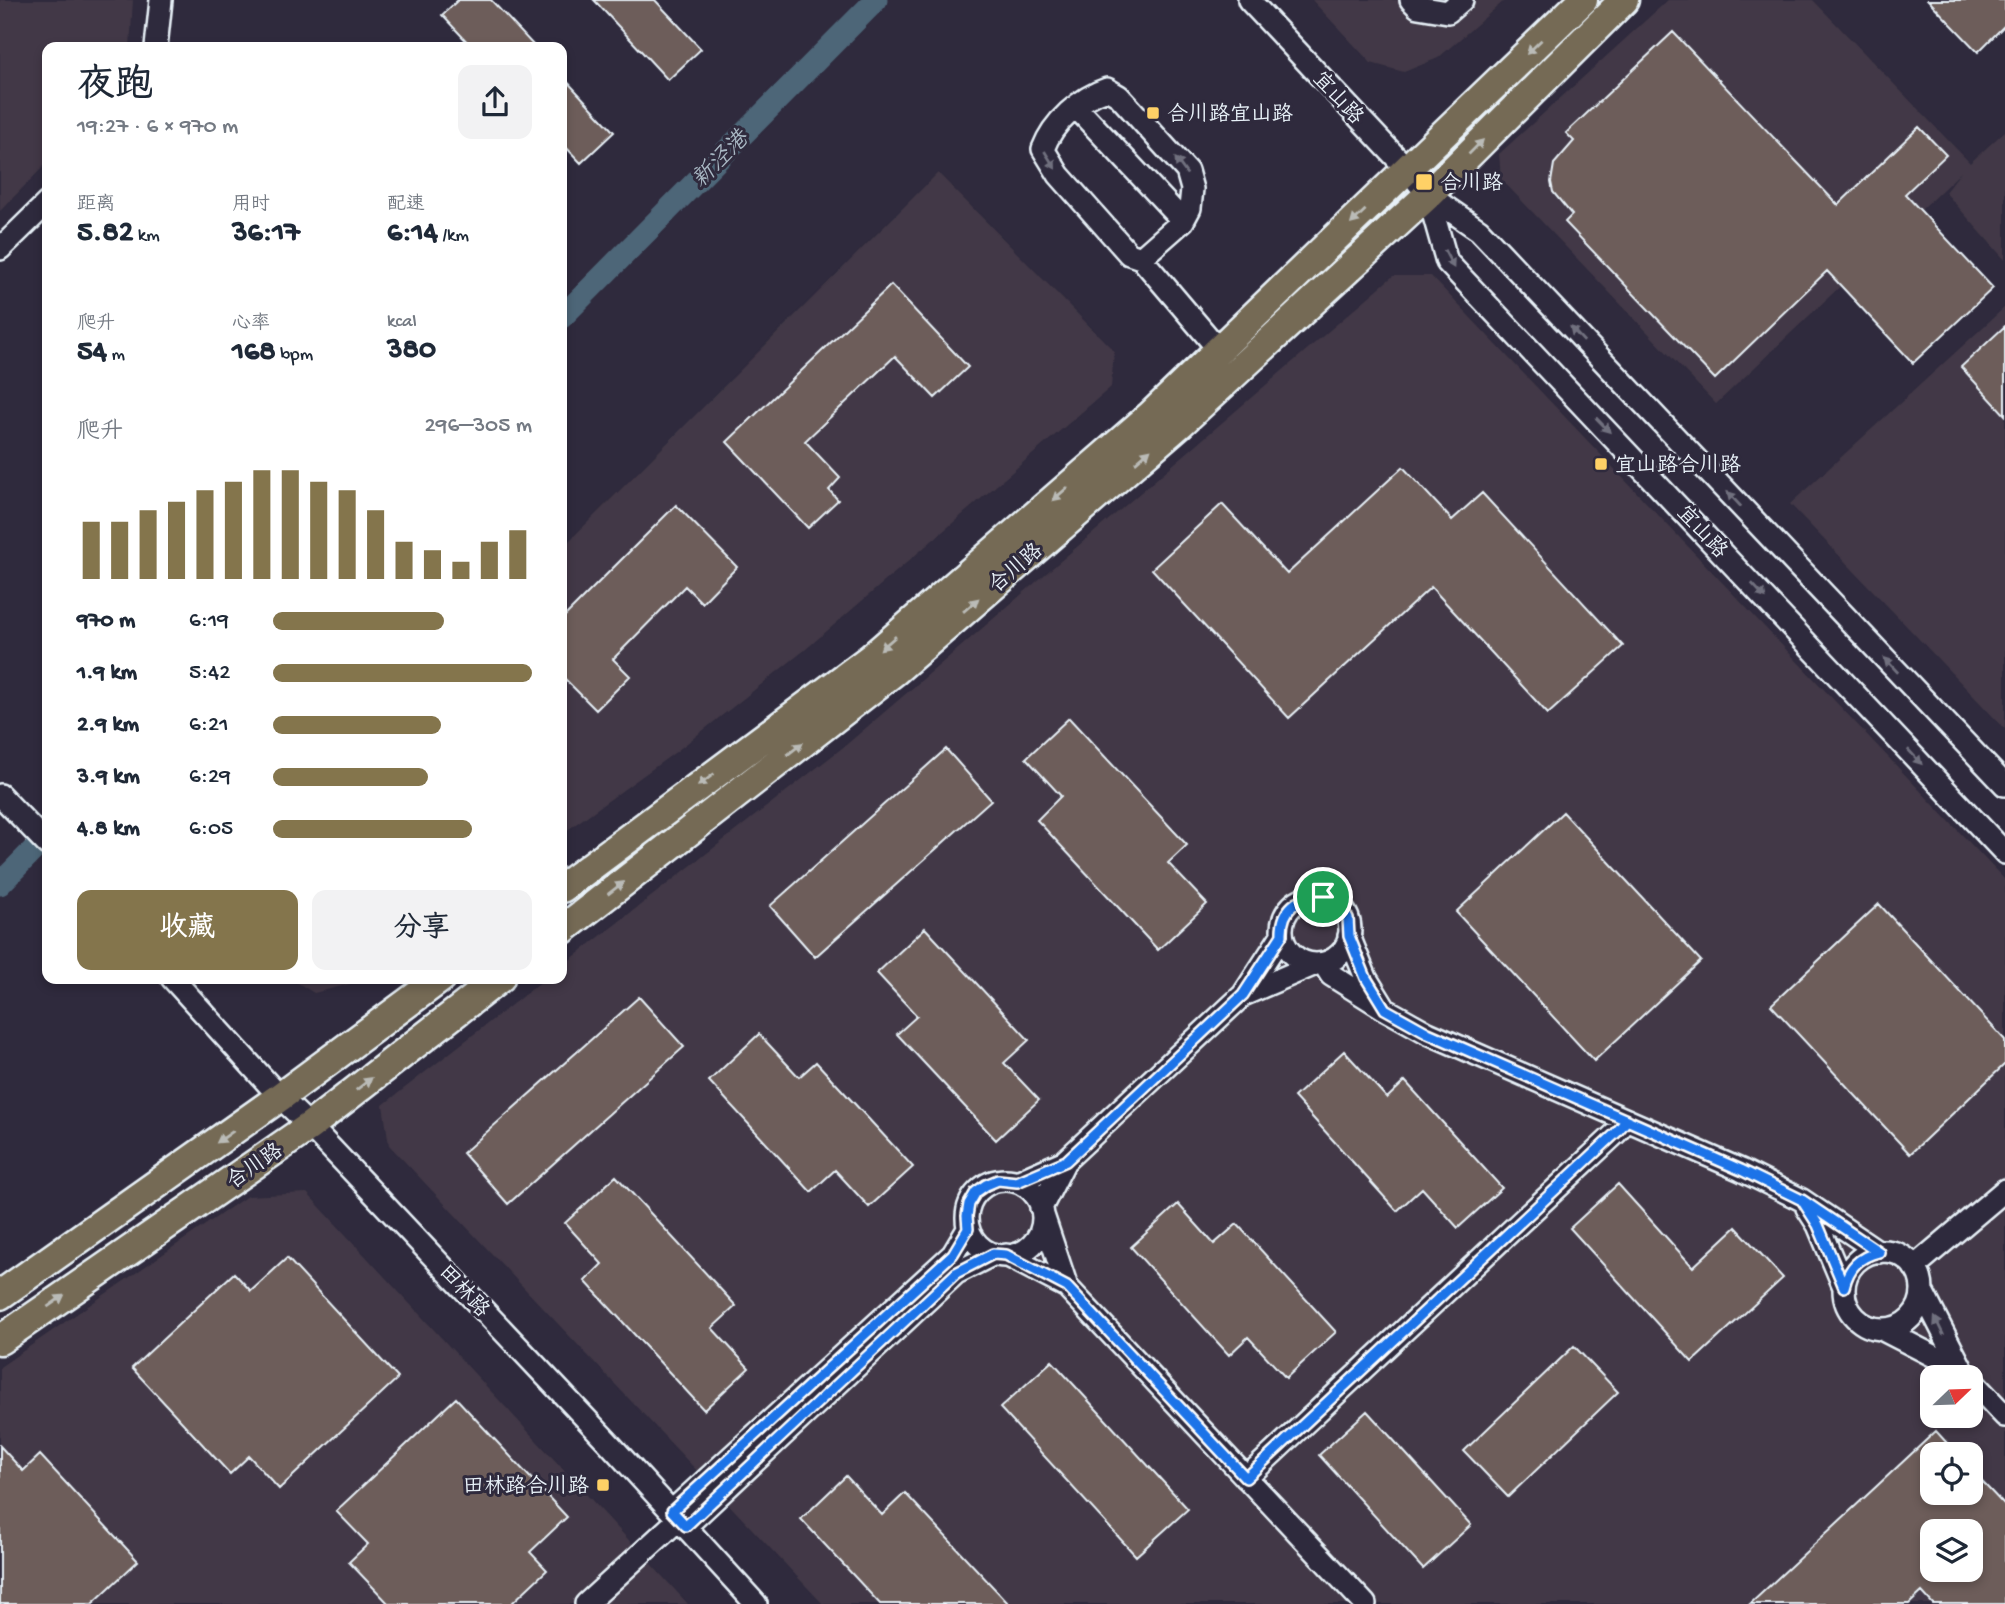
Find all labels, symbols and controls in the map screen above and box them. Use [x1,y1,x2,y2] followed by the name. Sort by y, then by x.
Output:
[1526,39,1543,55] one-way arrow
[458,65,532,139] button: share
[77,66,153,110] text: 夜跑
[1306,66,1369,131] street label: 宜山路
[1167,102,1293,129] place label: 合川路宜山路
[1145,105,1161,121] marker: 合川路宜山路
[77,114,238,141] text: 19:27 · 6 × 970 m
[687,124,757,194] water label: 新泾港
[1468,138,1485,155] one-way arrow
[1043,150,1056,169] one-way arrow
[1174,157,1188,176] one-way arrow
[1440,171,1503,198] place label: 合川路
[1414,172,1434,192] marker: 合川路
[77,194,115,217] text: 距离
[232,194,270,217] text: 用时
[387,194,425,217] text: 配速
[1350,208,1367,224] one-way arrow
[77,217,133,252] text: 5.82
[232,217,300,252] text: 36:17
[387,217,438,252] text: 6:14
[133,225,160,248] text: km
[438,225,469,248] text: /km
[1443,250,1455,270] one-way arrow
[387,311,417,334] text: kcal
[77,313,115,336] text: 爬升
[232,313,270,336] text: 心率
[1569,326,1586,343] one-way arrow
[387,334,436,369] text: 380
[77,336,107,371] text: 54
[232,336,276,371] text: 168
[107,344,125,367] text: m
[276,344,313,367] text: bpm
[425,413,532,440] text: 296–305 m
[1595,417,1612,434] one-way arrow
[77,419,123,446] text: 爬升
[1134,448,1152,464] one-way arrow
[1615,453,1741,480] place label: 宜山路合川路
[1593,456,1609,472] marker: 宜山路合川路
[1051,486,1069,502] one-way arrow
[1726,491,1742,508] one-way arrow
[1670,500,1733,565] street label: 宜山路
[984,538,1049,600] street label: 合川路
[1751,582,1767,600] one-way arrow
[963,598,980,613] one-way arrow
[77,608,135,635] text: 970 m
[189,608,229,635] text: 6:19
[879,635,897,651] one-way arrow
[1882,656,1899,673] one-way arrow
[77,660,137,687] text: 1.9 km
[189,660,230,687] text: 5:42
[77,712,139,739] text: 2.9 km
[189,712,228,739] text: 6:21
[786,741,804,756] one-way arrow
[1906,748,1922,765] one-way arrow
[77,764,140,791] text: 3.9 km
[189,764,231,791] text: 6:29
[698,773,716,788] one-way arrow
[77,816,140,843] text: 4.8 km
[189,816,233,843] text: 6:05
[1293,867,1353,927] pin
[1304,878,1342,916] icon: arrive
[606,881,624,896] one-way arrow
[77,890,298,970] button: 收藏
[312,890,532,970] button: 分享
[355,1077,373,1091] one-way arrow
[216,1130,234,1144] one-way arrow
[222,1138,289,1196] street label: 合川路
[432,1259,495,1324] street label: 田林路
[47,1294,65,1308] one-way arrow
[1933,1316,1945,1336] one-way arrow
[1920,1365,1983,1428] north arrow
[1920,1365,1983,1582] map controls
[1920,1442,1983,1505] button: locate
[463,1474,589,1501] place label: 田林路合川路
[595,1477,611,1493] marker: 田林路合川路
[1920,1519,1983,1582] button: layers

